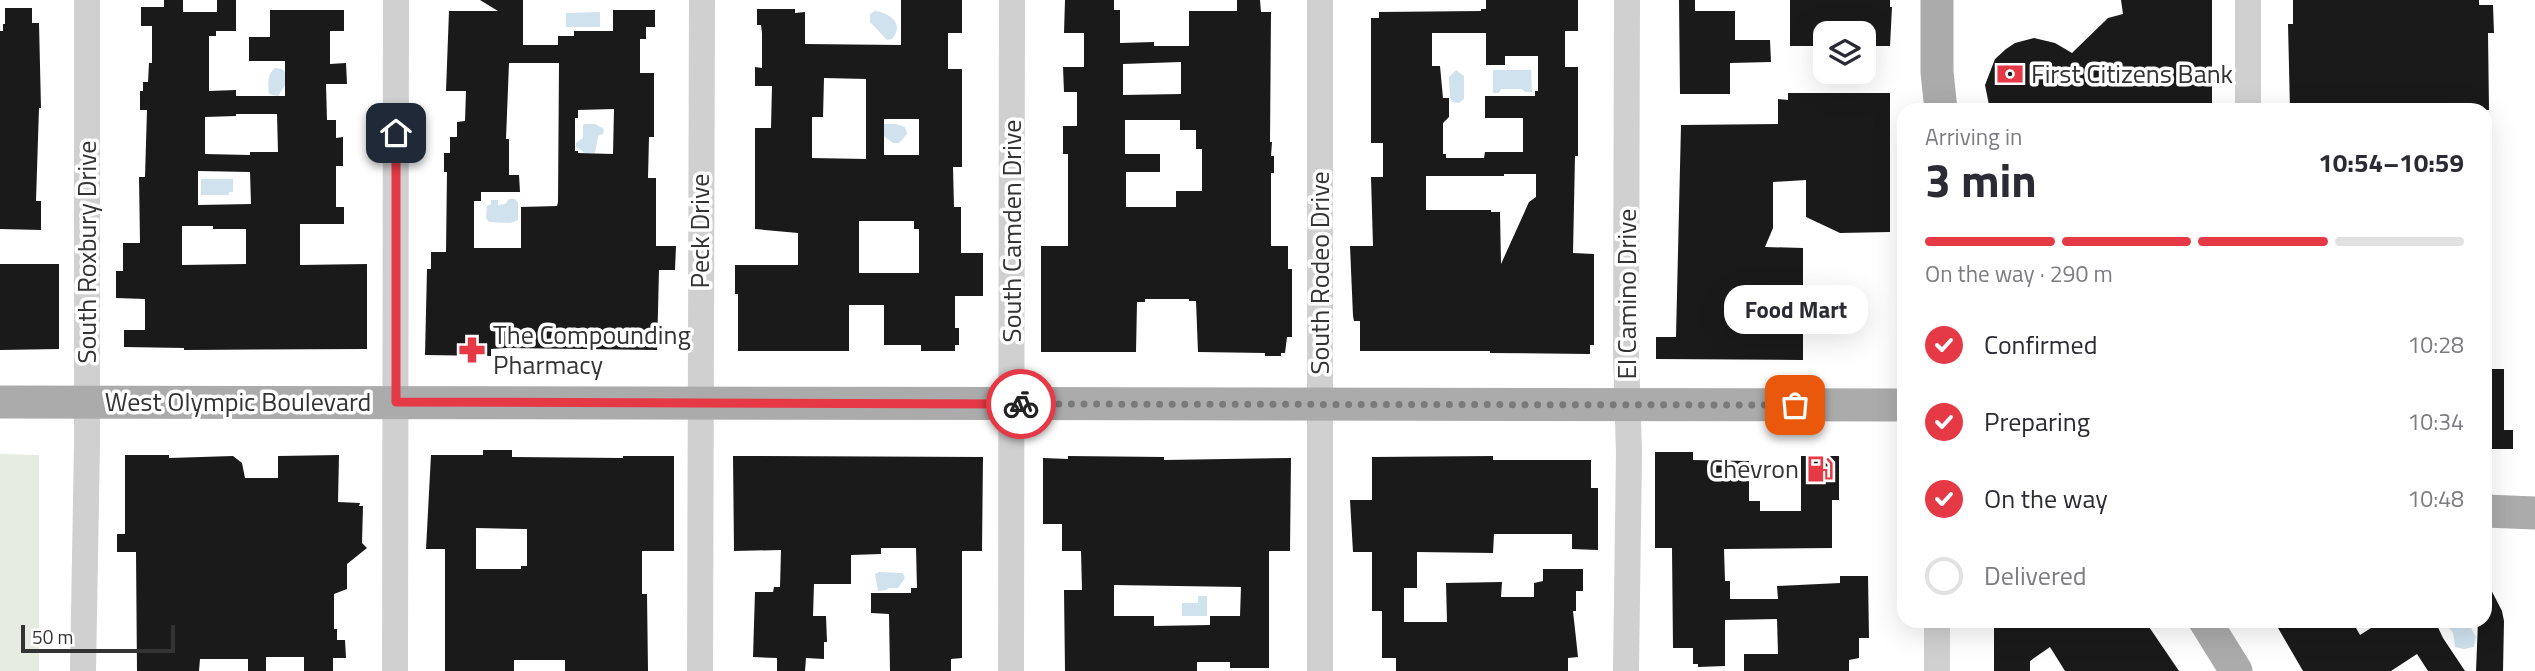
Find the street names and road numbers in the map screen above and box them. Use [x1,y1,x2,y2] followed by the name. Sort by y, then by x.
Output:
[992,120,1031,342] street label: South Camden Drive
[67,140,106,364] street label: South Roxbury Drive
[1300,171,1339,375] street label: South Rodeo Drive
[680,174,719,288] street label: Peck Drive
[1607,209,1646,379] street label: El Camino Drive
[105,382,371,421] street label: West Olympic Boulevard

